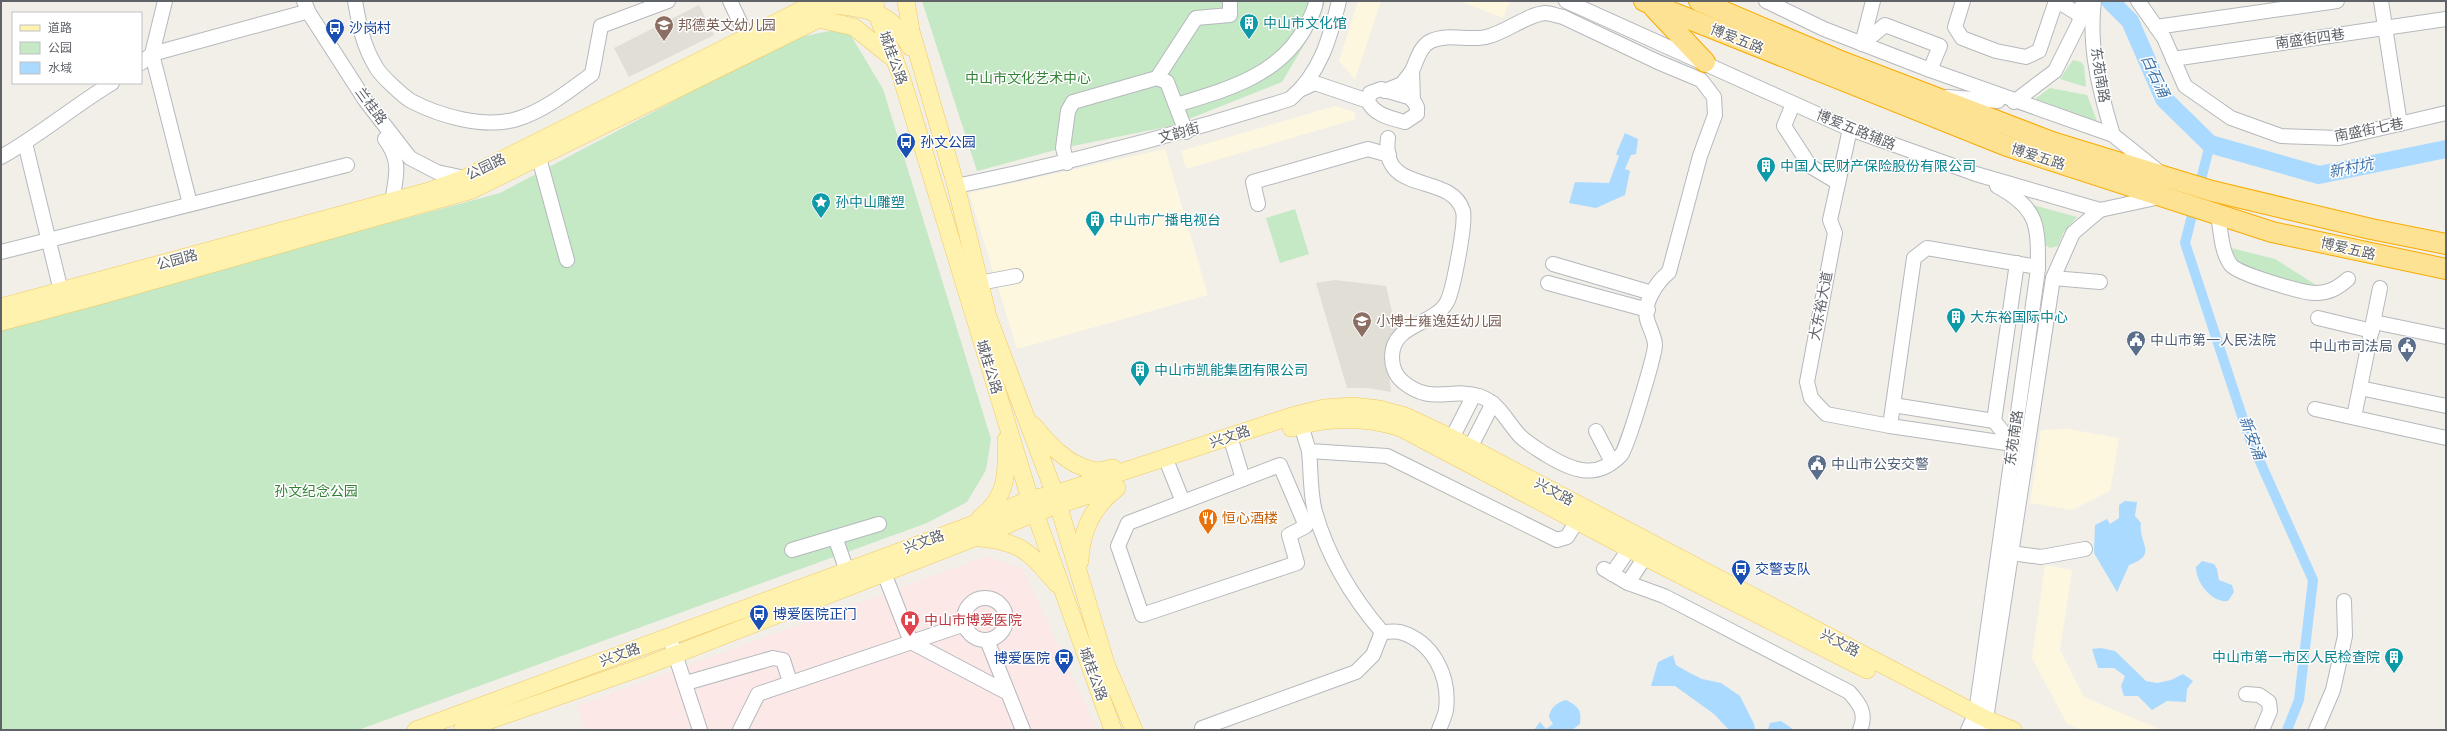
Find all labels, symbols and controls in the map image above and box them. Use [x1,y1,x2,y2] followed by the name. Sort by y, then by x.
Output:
[12,12,142,84] legend
[1238,12,1260,40] building icon: 中山市文化馆
[653,14,675,42] school or university icon: 邦德英文幼儿园
[1263,15,1347,32] place label: 中山市文化馆
[324,17,346,45] bus stop icon: 沙岗村
[678,17,776,34] place label: 邦德英文幼儿园
[349,20,391,37] place label: 沙岗村
[48,21,72,35] text: 道路
[1708,21,1766,57] street label: 博爱五路
[2274,26,2346,52] street label: 南盛街四巷
[875,29,911,87] street label: 城桂公路
[48,41,72,55] text: 公园
[2087,46,2113,104] street label: 东苑南路
[2137,52,2174,102] water label: 白石涌
[48,61,72,75] text: 水域
[965,70,1091,87] park label: 中山市文化艺术中心
[352,84,390,128] street label: 兰桂路
[1814,106,1898,154] street label: 博爱五路辅路
[2333,115,2405,145] street label: 南盛街七巷
[1157,119,1201,147] street label: 文韵街
[895,131,917,159] bus stop icon: 孙文公园
[920,134,976,151] place label: 孙文公园
[2009,140,2067,174] street label: 博爱五路
[463,150,509,184] street label: 公园路
[2327,154,2377,181] water label: 新村坑
[1755,155,1777,183] building icon: 中国人民财产保险股份有限公司
[1780,158,1976,175] place label: 中国人民财产保险股份有限公司
[810,191,832,219] place icon: 孙中山雕塑
[835,194,905,211] place label: 孙中山雕塑
[1084,209,1106,237] building icon: 中山市广播电视台
[1109,212,1221,229] place label: 中山市广播电视台
[2319,234,2377,264] street label: 博爱五路
[155,246,199,274] street label: 公园路
[1806,270,1836,342] street label: 大东裕大道
[1945,306,1967,334] building icon: 大东裕国际中心
[1970,309,2068,326] place label: 大东裕国际中心
[1351,310,1373,338] school or university icon: 小博士雍逸廷幼儿园
[1376,313,1502,330] place label: 小博士雍逸廷幼儿园
[2125,329,2147,357] public building icon: 中山市第一人民法院
[2150,332,2276,349] place label: 中山市第一人民法院
[2396,335,2418,363] public building icon: 中山市司法局
[973,338,1005,396] street label: 城桂公路
[2309,338,2393,355] place label: 中山市司法局
[1129,359,1151,387] building icon: 中山市凯能集团有限公司
[1154,362,1308,379] place label: 中山市凯能集团有限公司
[2002,409,2026,467] street label: 东苑南路
[2236,414,2269,464] water label: 新安涌
[1207,422,1253,452] street label: 兴文路
[1806,453,1828,481] public building icon: 中山市公安交警
[1831,456,1929,473] place label: 中山市公安交警
[1531,475,1577,509] street label: 兴文路
[274,483,358,500] park label: 孙文纪念公园
[1197,507,1219,535] restaurant icon: 恒心酒楼
[1222,510,1278,527] place label: 恒心酒楼
[901,527,947,557] street label: 兴文路
[1730,558,1752,586] bus stop icon: 交警支队
[1755,561,1811,578] place label: 交警支队
[748,603,770,631] bus stop icon: 博爱医院正门
[773,606,857,623] place label: 博爱医院正门
[899,609,921,637] hospital icon: 中山市博爱医院
[924,612,1022,629] place label: 中山市博爱医院
[1817,626,1863,660] street label: 兴文路
[597,640,643,670] street label: 兴文路
[1075,645,1111,703] street label: 城桂公路
[2383,646,2405,674] building icon: 中山市第一市区人民检查院
[1053,647,1075,675] bus stop icon: 博爱医院
[2212,649,2380,666] place label: 中山市第一市区人民检查院
[994,650,1050,667] place label: 博爱医院

